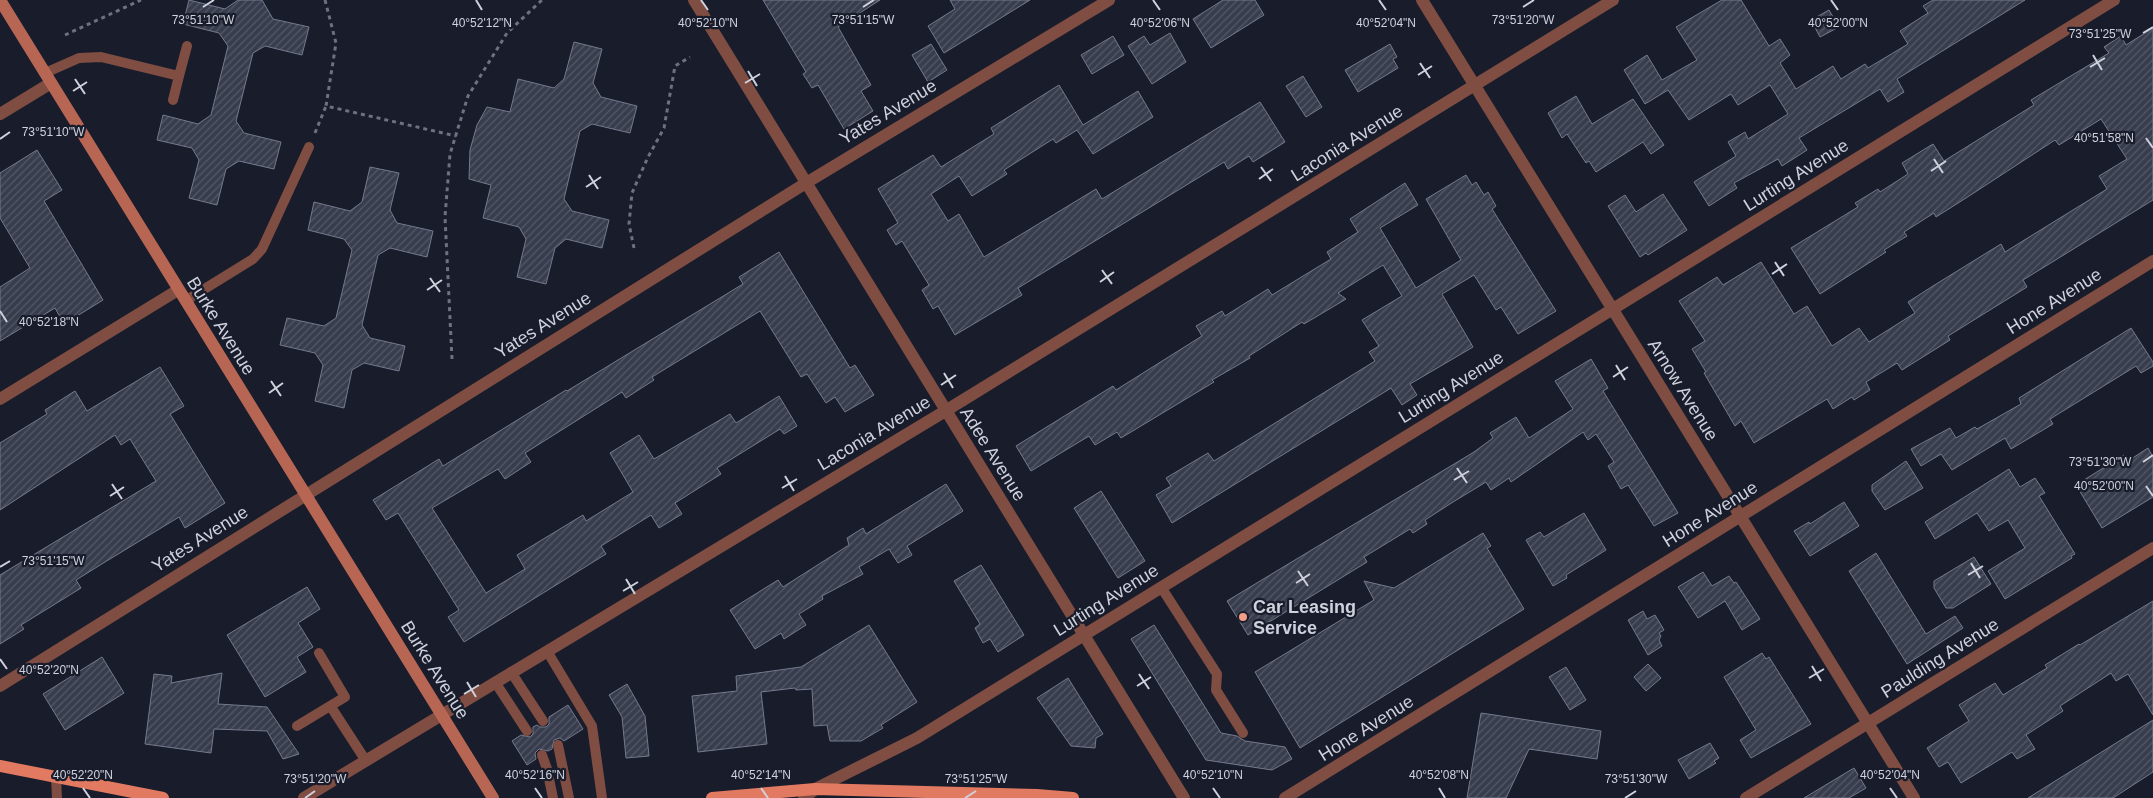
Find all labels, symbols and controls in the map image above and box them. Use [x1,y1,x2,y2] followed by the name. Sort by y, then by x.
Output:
[172,13,235,27] text: 73°51'10"W
[832,13,895,27] text: 73°51'15"W
[1492,13,1555,27] text: 73°51'20"W
[452,16,512,30] text: 40°52'12"N
[678,16,738,30] text: 40°52'10"N
[1130,16,1190,30] text: 40°52'06"N
[1356,16,1416,30] text: 40°52'04"N
[1808,16,1868,30] text: 40°52'00"N
[2069,27,2132,41] text: 73°51'25"W
[836,75,940,149] street label: Yates Avenue
[1288,101,1406,185] street label: Laconia Avenue
[22,125,85,139] text: 73°51'10"W
[2074,131,2134,145] text: 40°51'58"N
[1740,135,1852,215] street label: Lurting Avenue
[2003,264,2105,338] street label: Hone Avenue
[183,273,259,379] street label: Burke Avenue
[491,288,595,362] street label: Yates Avenue
[19,315,79,329] text: 40°52'18"N
[1644,336,1722,444] street label: Arnow Avenue
[1395,347,1507,427] street label: Lurting Avenue
[814,392,934,474] street label: Laconia Avenue
[956,403,1030,505] street label: Adee Avenue
[2069,455,2132,469] text: 73°51'30"W
[1659,477,1761,551] street label: Hone Avenue
[2074,479,2134,493] text: 40°52'00"N
[148,502,252,576] street label: Yates Avenue
[22,554,85,568] text: 73°51'15"W
[1050,560,1162,640] street label: Lurting Avenue
[1253,597,1356,638] place label: Car Leasing Service
[1237,611,1249,623] marker: Car Leasing Service
[1878,614,2002,702] street label: Paulding Avenue
[397,617,473,723] street label: Burke Avenue
[19,663,79,677] text: 40°52'20"N
[1315,691,1417,765] street label: Hone Avenue
[53,768,113,782] text: 40°52'20"N
[505,768,565,782] text: 40°52'16"N
[731,768,791,782] text: 40°52'14"N
[1183,768,1243,782] text: 40°52'10"N
[1409,768,1469,782] text: 40°52'08"N
[1860,768,1920,782] text: 40°52'04"N
[284,772,347,786] text: 73°51'20"W
[945,772,1008,786] text: 73°51'25"W
[1605,772,1668,786] text: 73°51'30"W

